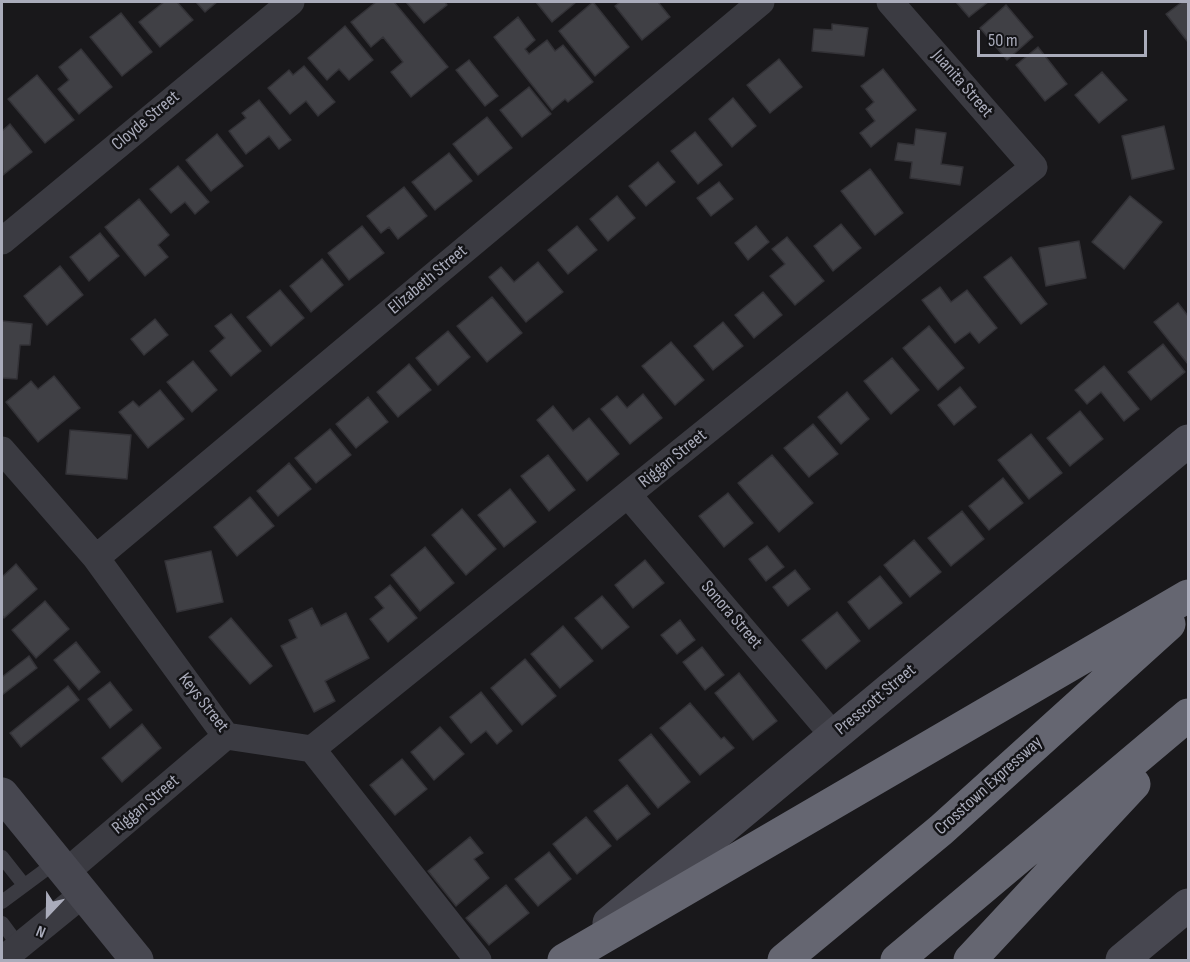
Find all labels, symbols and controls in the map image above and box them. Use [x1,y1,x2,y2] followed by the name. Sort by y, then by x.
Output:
[980,18,1150,56] scale bar
[988,30,1018,51] text: 50 m
[927,46,997,122] street label: Juanita Street
[108,86,184,156] street label: Cloyde Street
[384,241,472,319] street label: Elizabeth Street
[635,425,711,493] street label: Riggan Street
[696,577,766,653] street label: Sonora Street
[831,660,921,740] street label: Presscott Street
[173,669,233,737] street label: Keys Street
[931,732,1047,840] street label: Crosstown Expressway
[108,771,184,839] street label: Riggan Street
[18,884,78,944] north arrow
[34,921,49,942] text: N

